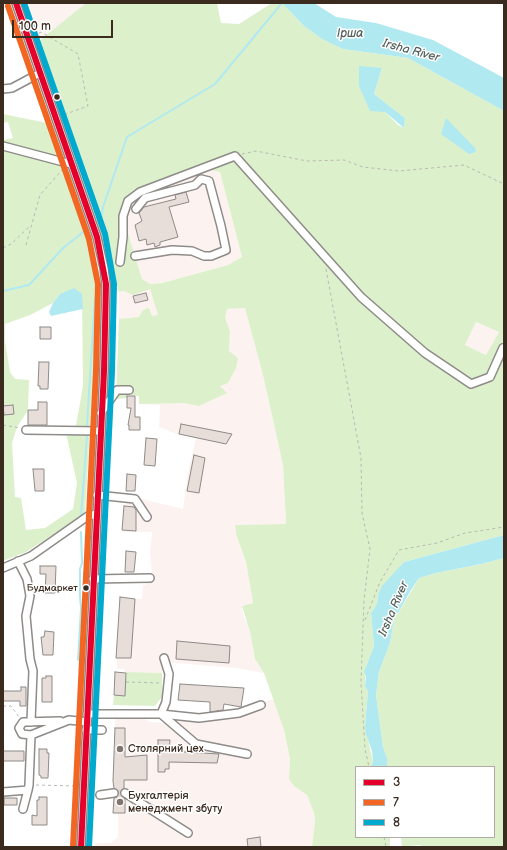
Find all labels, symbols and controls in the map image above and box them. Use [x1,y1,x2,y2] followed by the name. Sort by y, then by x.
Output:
[14,12,115,38] scale bar
[19,19,51,34] text: 100 m
[337,27,363,41] water label: Ірша
[381,36,441,66] water label: Irsha River
[52,92,62,102] unlabelled marker
[376,579,412,639] water label: Irsha River
[27,582,78,594] place label: Будмаркет
[81,583,91,593] marker: Будмаркет
[128,742,204,756] place label: Столярний цех
[115,744,125,754] marker: Столярний цех
[355,766,495,838] legend
[393,775,400,790] text: 3
[128,789,222,815] place label: Бухгалтерія менеджмент збуту
[393,795,399,810] text: 7
[115,797,125,807] marker: Бухгалтерія менеджмент збуту
[393,815,400,830] text: 8

